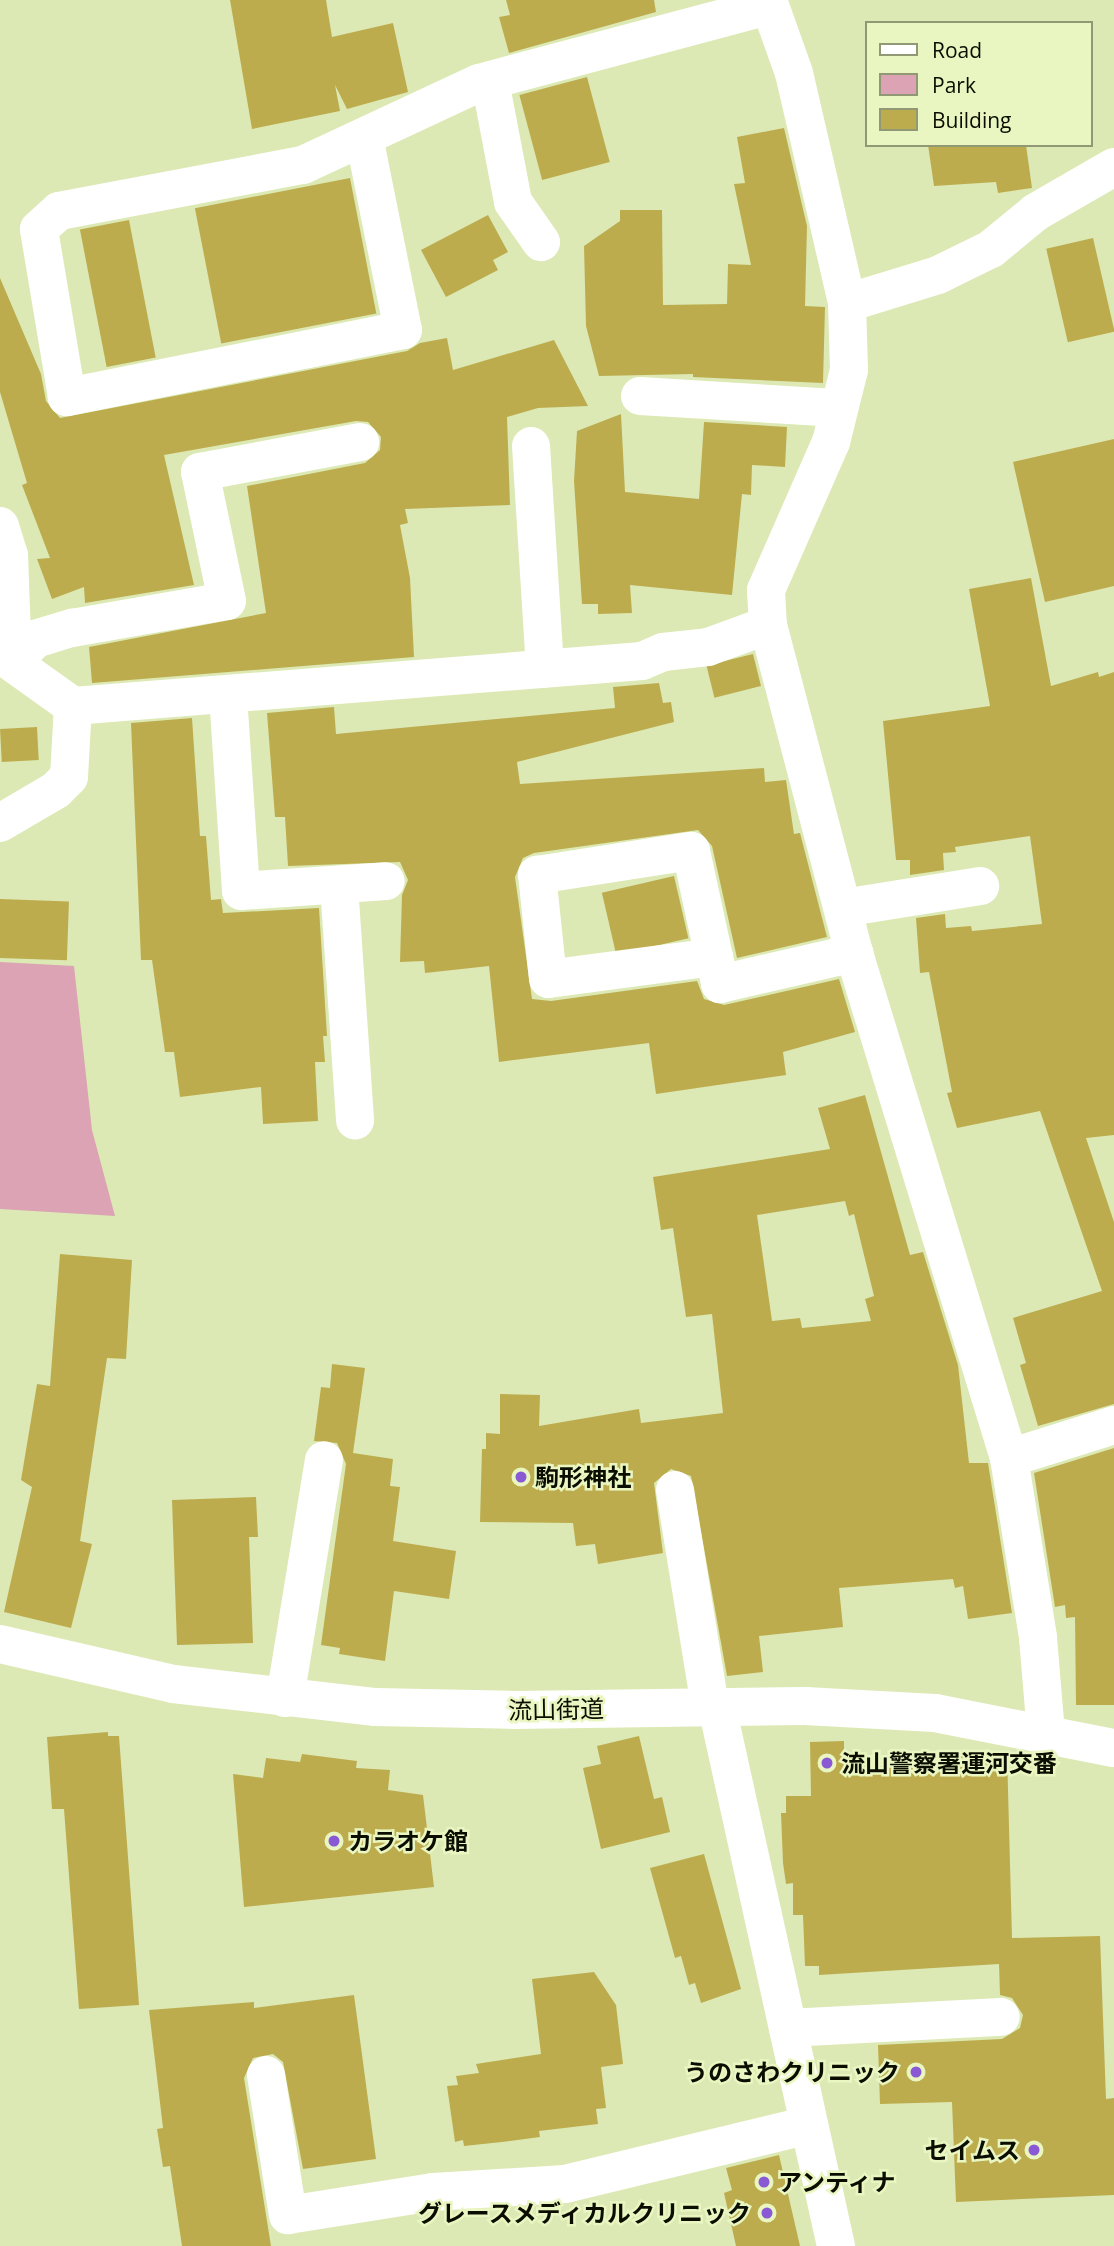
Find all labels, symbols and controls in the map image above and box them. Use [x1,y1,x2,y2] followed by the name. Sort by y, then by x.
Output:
[866,21,1093,147] legend
[932,36,982,64] text: Road
[932,71,976,99] text: Park
[932,106,1011,134] text: Building
[535,1463,631,1491] place label: 駒形神社
[513,1469,529,1485] marker: 駒形神社
[508,1694,604,1724] street label: 流山街道
[841,1749,1057,1777] place label: 流山警察署運河交番
[819,1755,835,1771] marker: 流山警察署運河交番
[348,1827,468,1855] place label: カラオケ館
[326,1833,342,1849] marker: カラオケ館
[684,2058,900,2086] place label: うのさわクリニック
[906,2062,926,2082] marker: うのさわクリニック
[924,2136,1020,2164] place label: セイムス
[1026,2142,1042,2158] marker: セイムス
[778,2168,898,2196] place label: アンティナ
[756,2174,772,2190] marker: アンティナ
[415,2199,751,2227] place label: グレースメディカルクリニック
[757,2203,777,2223] marker: グレースメディカルクリニック

